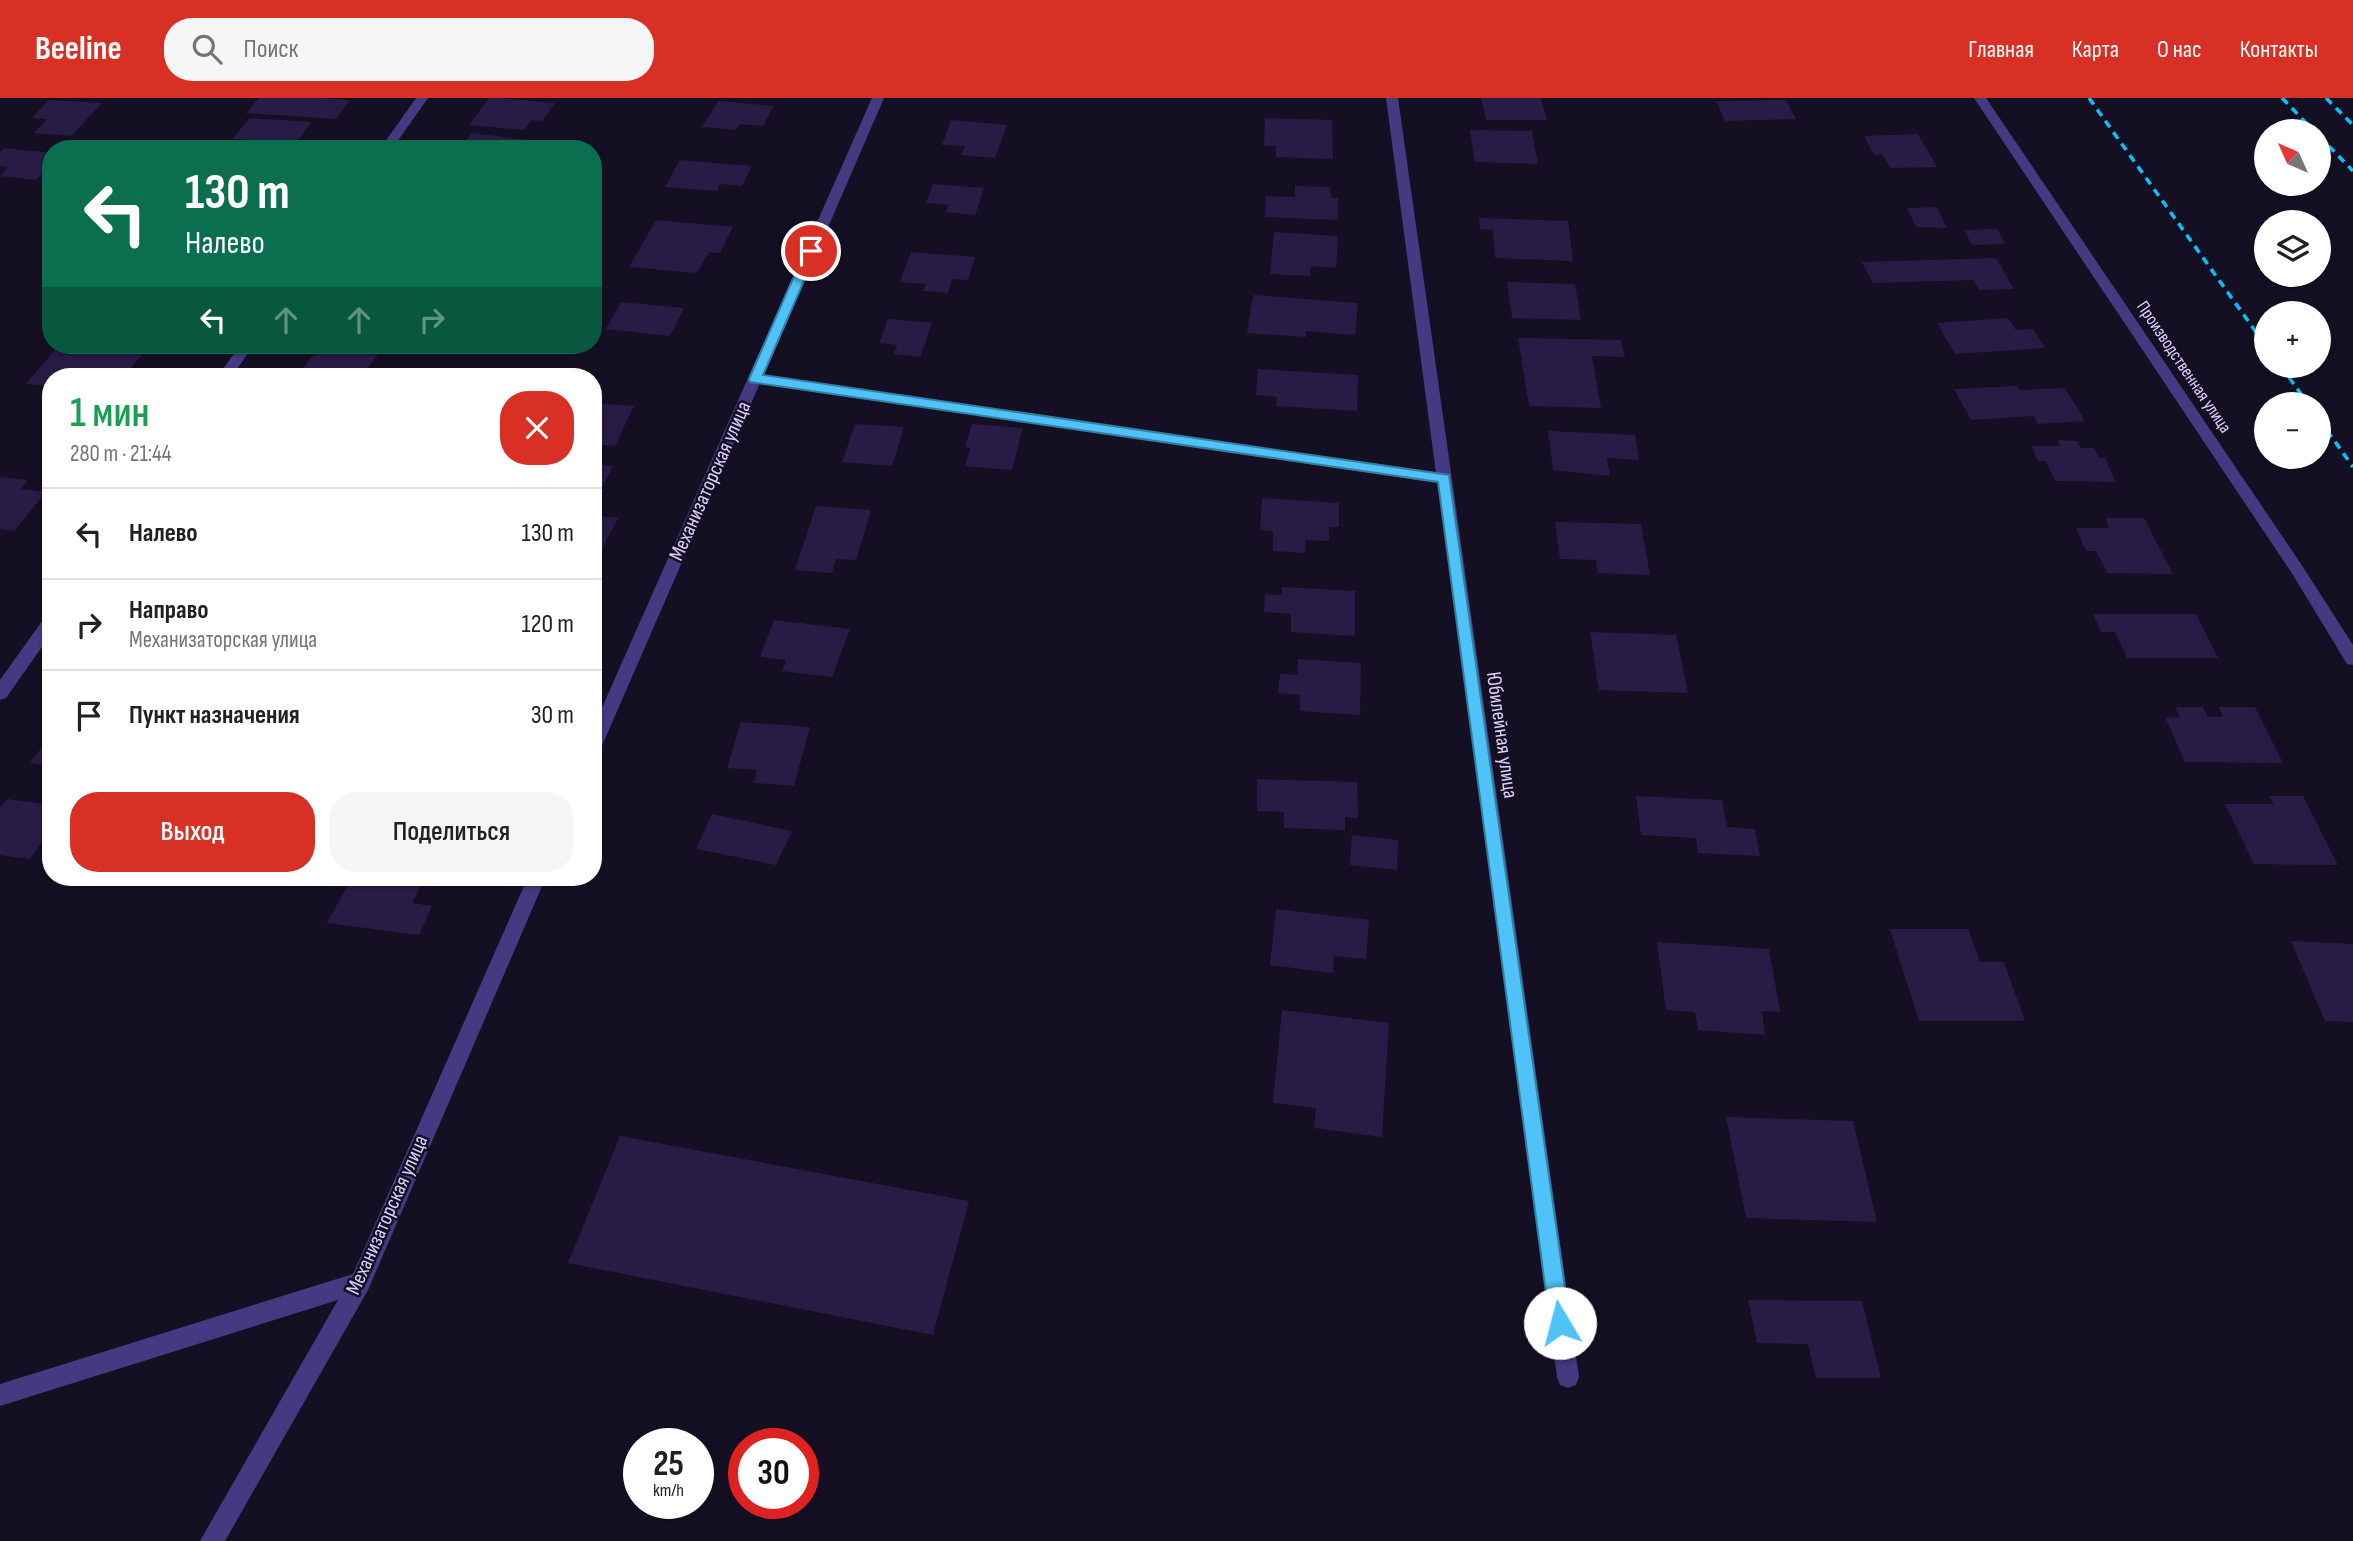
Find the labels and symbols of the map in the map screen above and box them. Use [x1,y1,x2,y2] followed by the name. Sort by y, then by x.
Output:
[2254,119,2331,196] north arrow
[781,221,841,281] pin
[2132,297,2236,437] street label: Производственная улица
[664,397,756,565] street label: Механизаторская улица
[1481,670,1523,800] street label: Юбилейная улица
[341,1131,433,1299] street label: Механизаторская улица
[1523,1286,1597,1360] position arrow
[728,1428,819,1519] speed limit sign: 30

